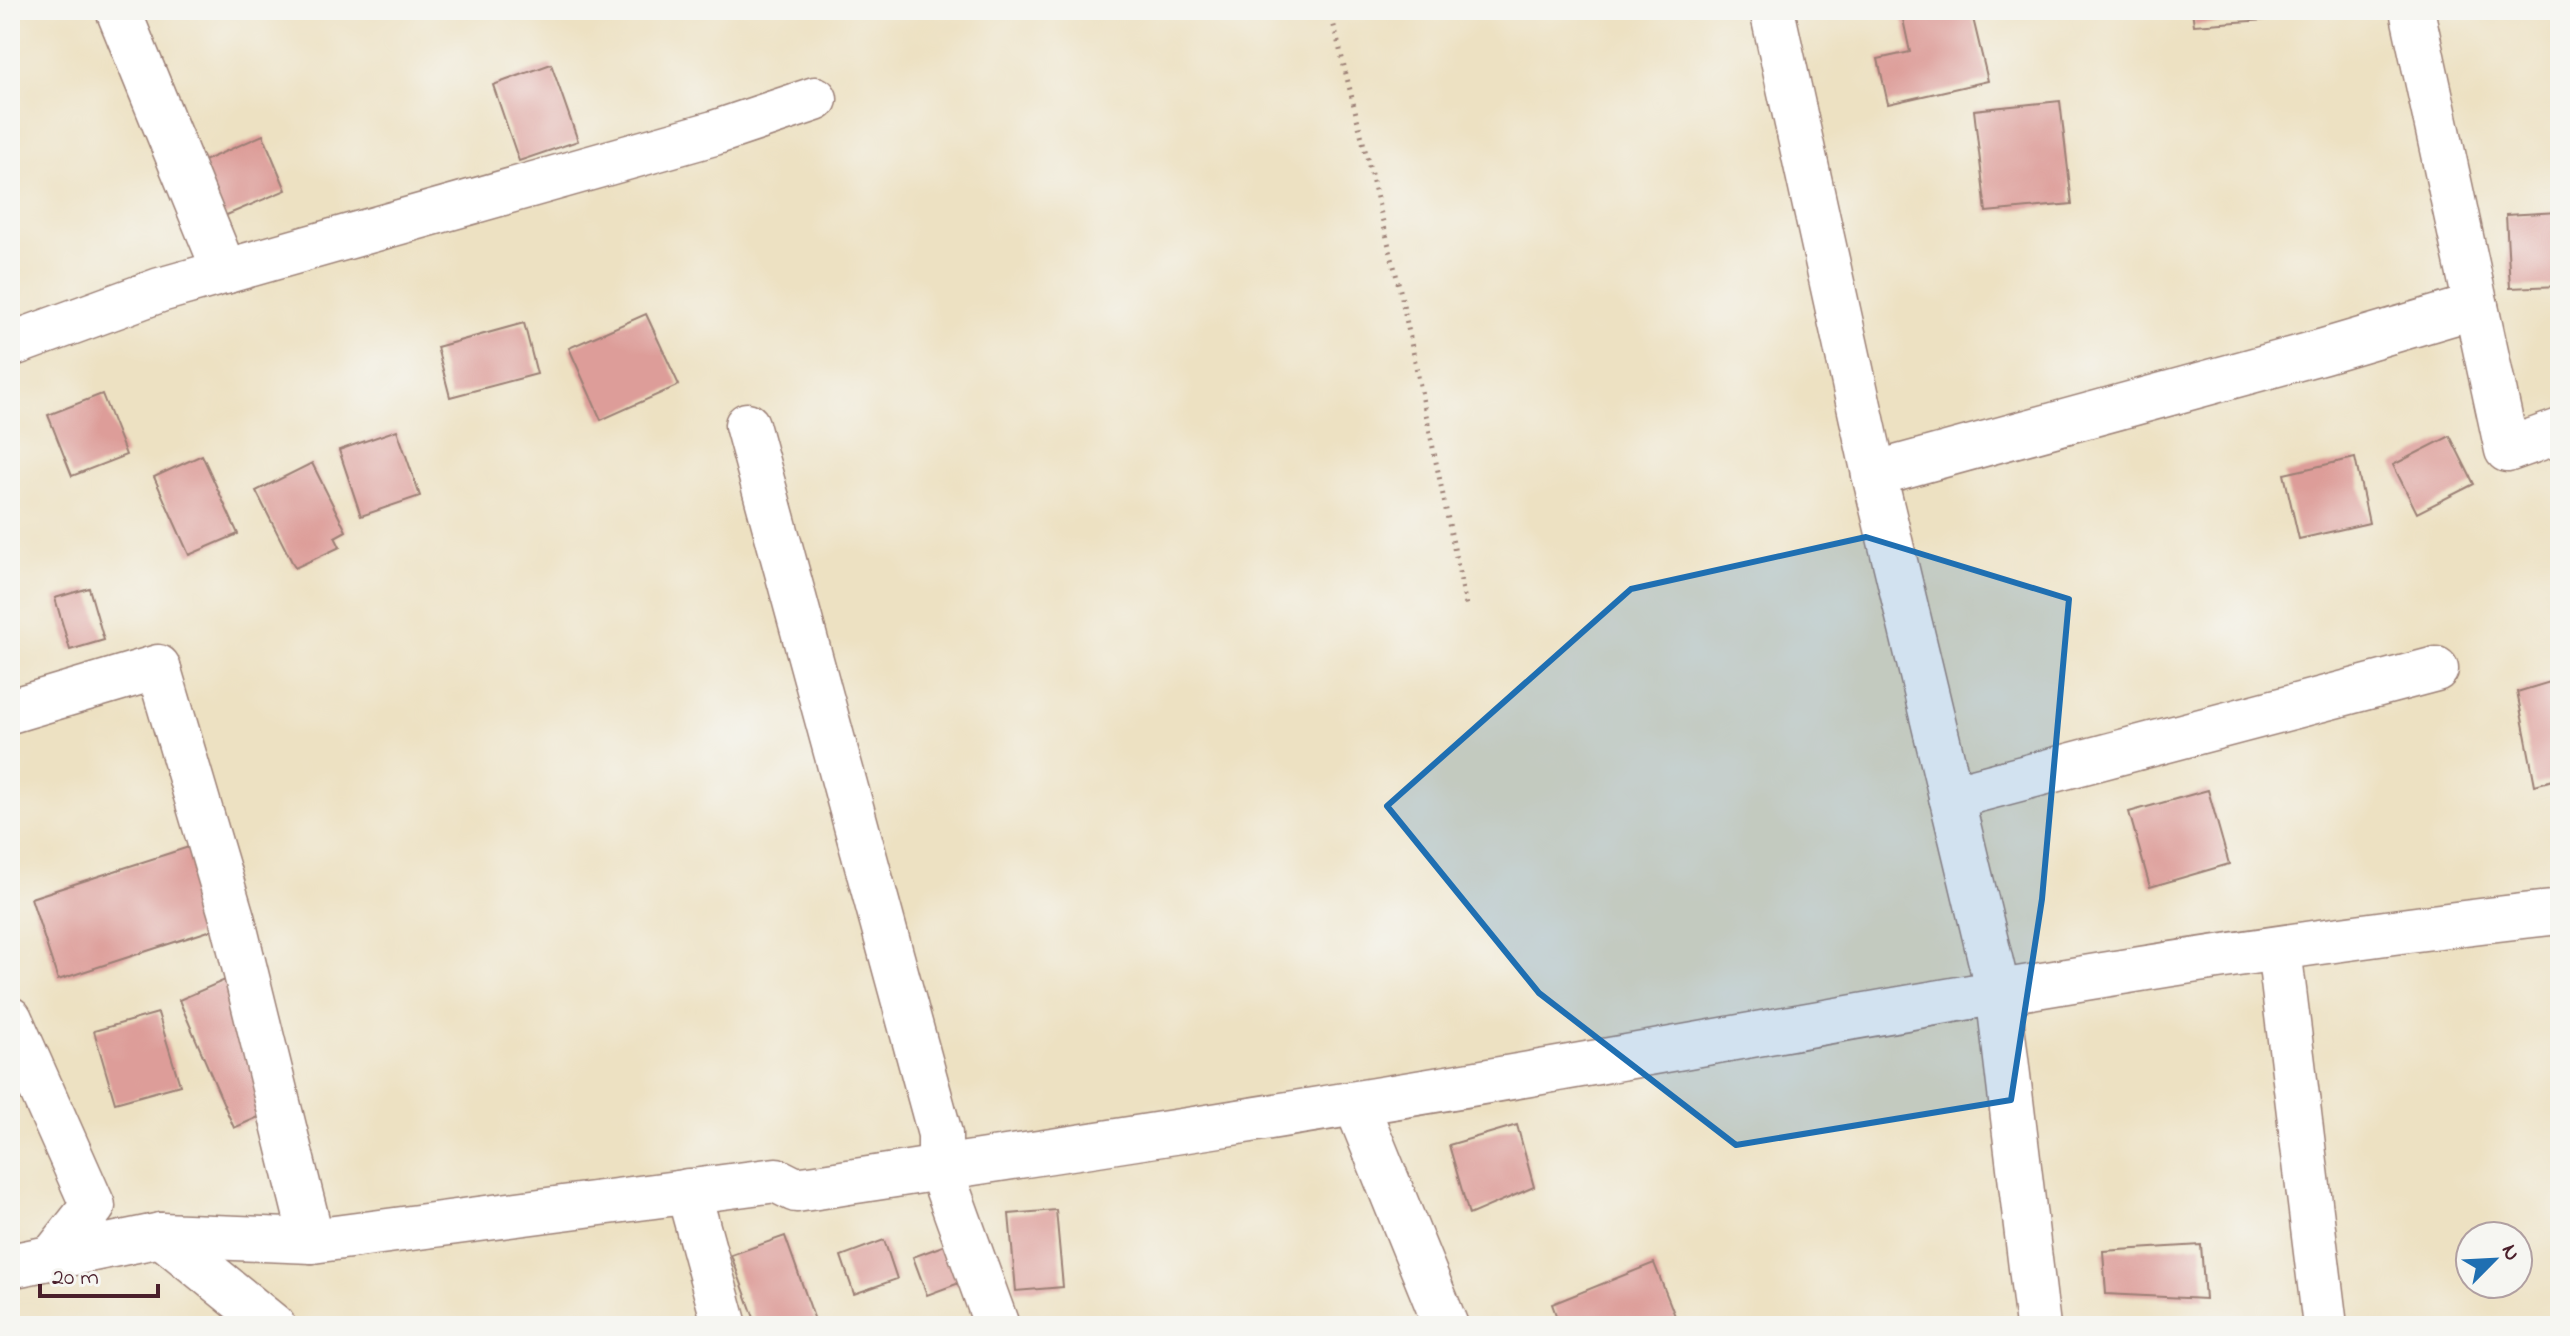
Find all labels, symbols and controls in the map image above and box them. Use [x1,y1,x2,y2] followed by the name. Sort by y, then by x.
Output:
[2454,1220,2534,1300] north arrow
[2492,1240,2527,1266] text: N
[40,1248,158,1298] scale bar
[52,1261,99,1296] text: 20 m

